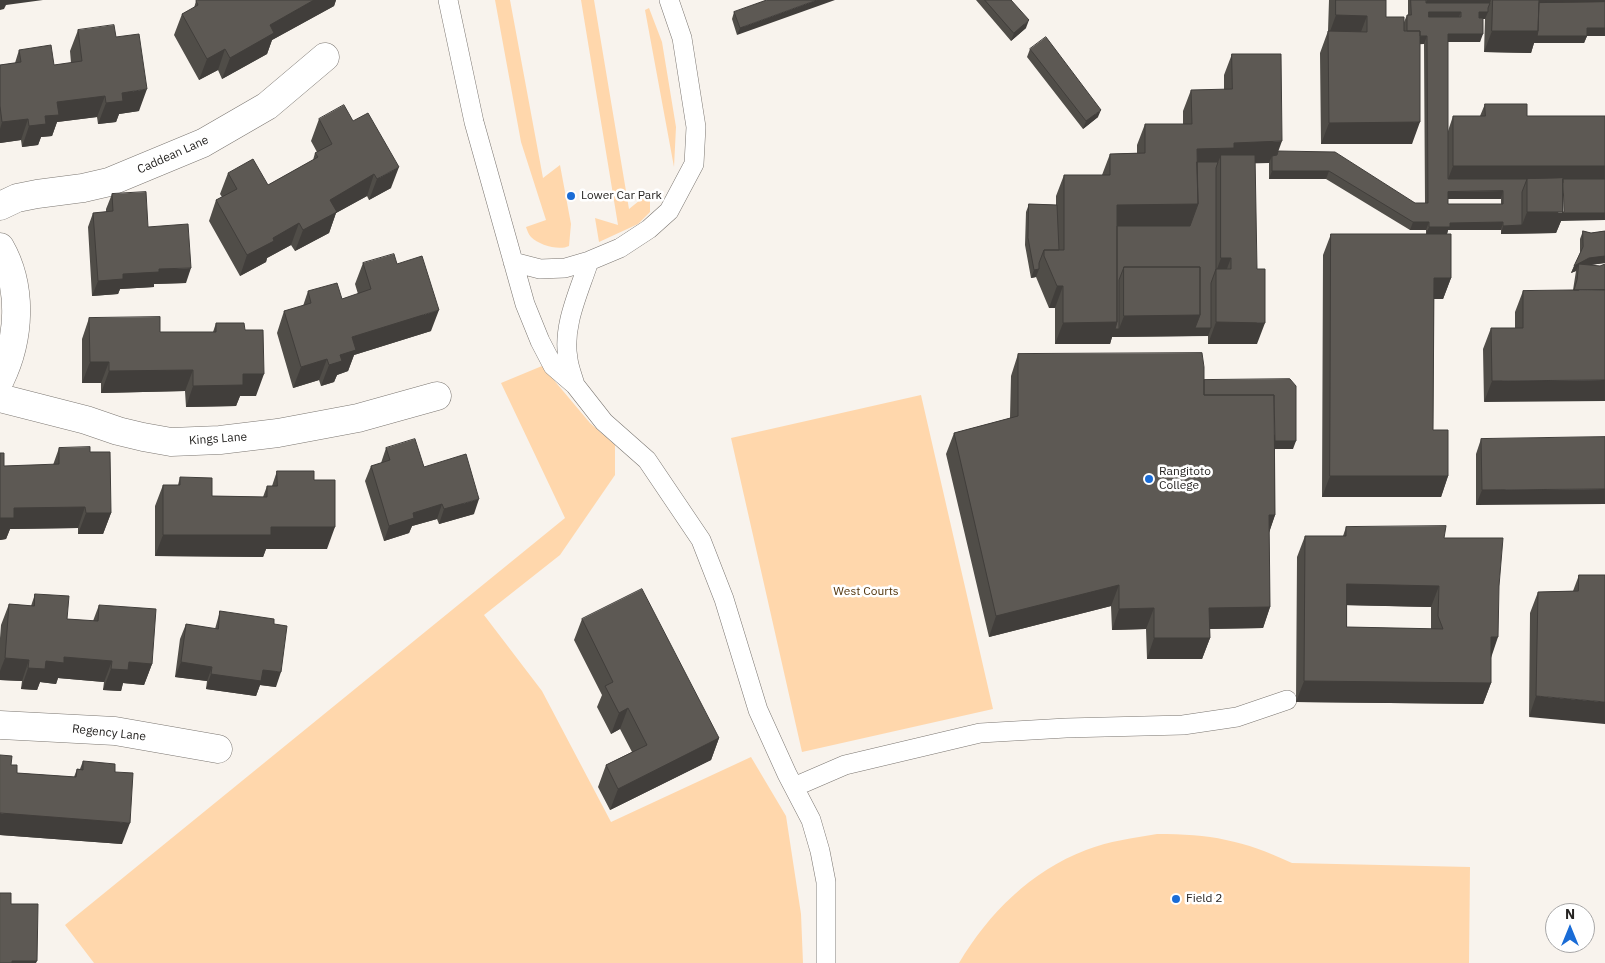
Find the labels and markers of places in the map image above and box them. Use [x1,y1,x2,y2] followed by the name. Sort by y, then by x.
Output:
[581,189,662,203] place label: Lower Car Park
[565,190,577,202] marker: Lower Car Park
[1159,465,1211,493] place label: Rangitoto College
[1143,473,1155,485] marker: Rangitoto College
[1186,892,1223,906] place label: Field 2
[1170,893,1182,905] marker: Field 2

